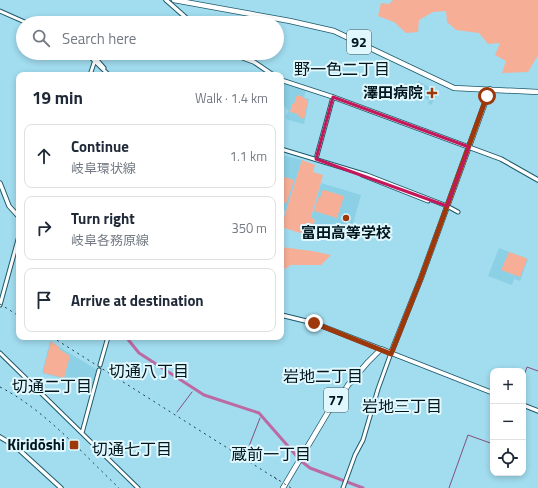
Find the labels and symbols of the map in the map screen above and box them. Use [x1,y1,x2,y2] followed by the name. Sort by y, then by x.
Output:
[347,30,371,54] road number: 92
[294,57,390,81] district label: 野一色二丁目
[363,81,423,104] place label: 澤田病院
[426,87,438,99] marker: 澤田病院
[478,87,496,105] route start
[341,213,351,223] marker: 富田高等学校
[301,221,391,244] place label: 富田高等学校
[305,314,323,332] route end
[109,359,189,383] district label: 切通八丁目
[283,364,363,388] district label: 岩地二丁目
[12,374,92,398] district label: 切通二丁目
[324,388,348,412] road number: 77
[362,394,442,418] district label: 岩地三丁目
[7,433,65,456] place label: Kiridōshi
[92,437,172,461] district label: 切通七丁目
[68,439,80,451] marker: Kiridōshi
[231,442,311,466] district label: 蔵前一丁目

